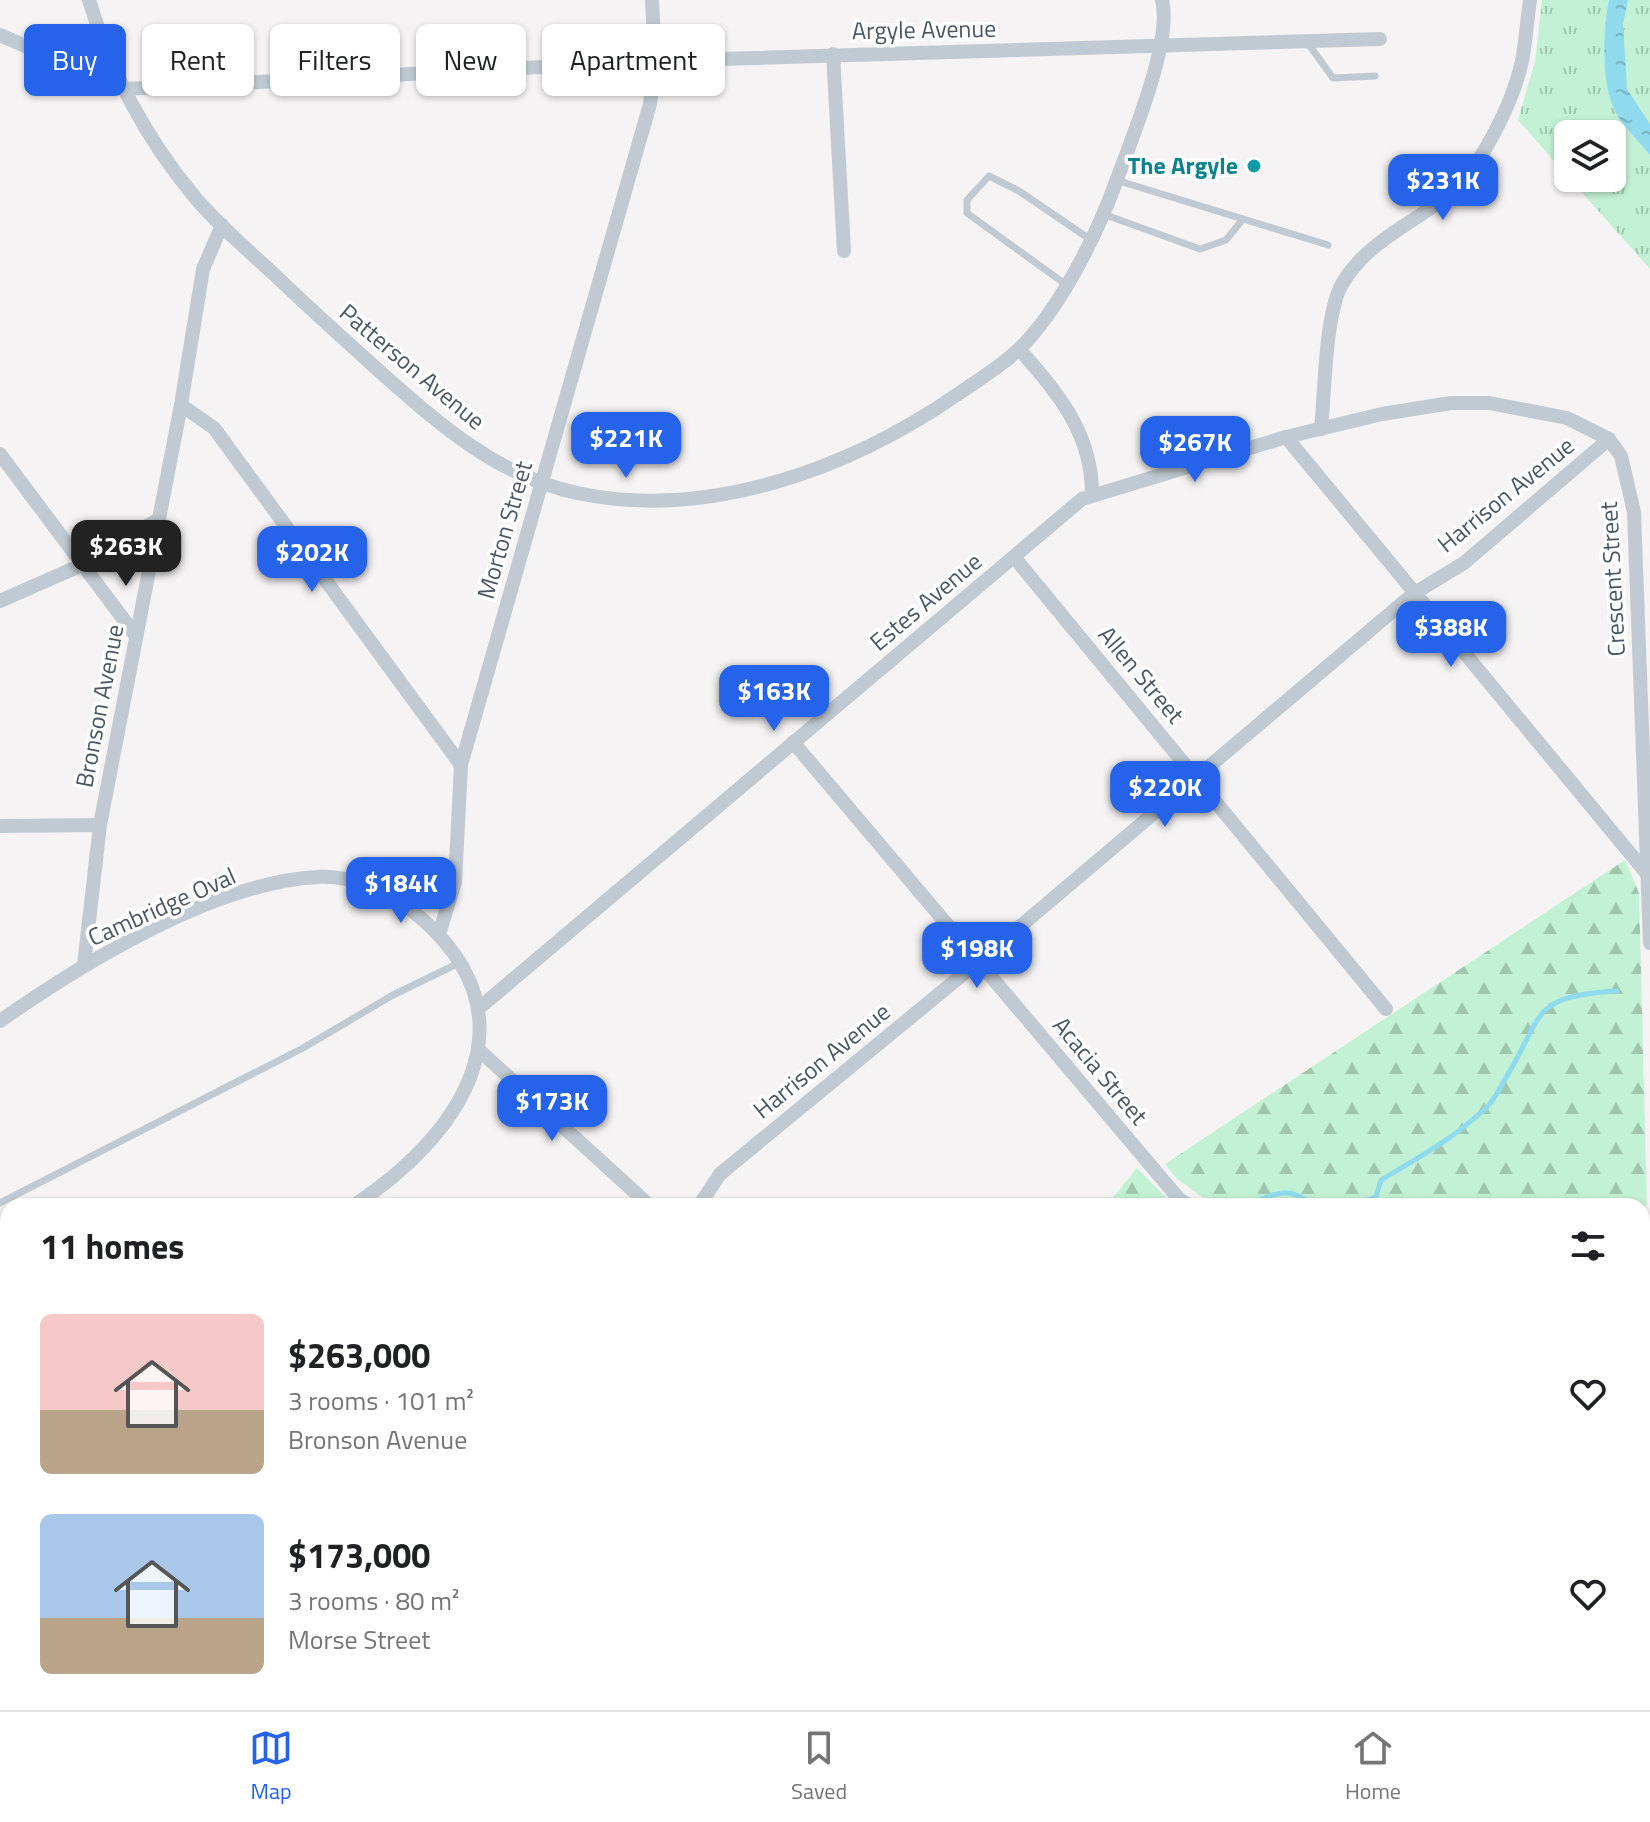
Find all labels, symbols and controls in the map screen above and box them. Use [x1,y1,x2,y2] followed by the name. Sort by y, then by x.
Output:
[851,10,996,48] street label: Argyle Avenue
[24,24,126,96] chip: Buy
[142,24,254,96] chip: Rent
[270,24,400,96] chip: Filters
[416,24,526,96] chip: New
[542,24,725,96] chip: Apartment
[1554,120,1626,192] map controls
[1554,120,1626,192] button: layers
[1128,147,1238,183] place label: The Argyle
[1387,154,1499,222] pin: $231K
[1245,157,1263,175] marker: The Argyle
[1406,160,1480,199] text: $231K
[332,294,493,438] street label: Patterson Avenue
[570,412,682,480] pin: $221K
[1139,416,1251,484] pin: $267K
[589,418,663,457] text: $221K
[1158,422,1232,461] text: $267K
[1429,428,1582,561] street label: Harrison Avenue
[467,456,541,603] street label: Morton Street
[1590,500,1634,657] street label: Crescent Street
[70,520,182,588] pin: $263K
[89,526,163,565] text: $263K
[256,526,368,594] pin: $202K
[275,532,349,571] text: $202K
[862,544,989,659] street label: Estes Avenue
[1395,601,1507,669] pin: $388K
[1414,607,1488,646] text: $388K
[1090,618,1194,731] street label: Allen Street
[66,621,132,790] street label: Bronson Avenue
[718,665,830,733] pin: $163K
[737,671,811,710] text: $163K
[1109,761,1221,829] pin: $220K
[1128,767,1202,806] text: $220K
[82,857,241,955] street label: Cambridge Oval
[345,857,457,925] pin: $184K
[364,863,438,902] text: $184K
[921,922,1033,990] pin: $198K
[940,928,1014,967] text: $198K
[745,994,898,1127] street label: Harrison Avenue
[1045,1008,1157,1133] street label: Acacia Street
[496,1075,608,1143] pin: $173K
[515,1081,589,1120] text: $173K
[40,1220,184,1272] text: 11 homes
[1566,1224,1610,1268] icon: filters
[288,1329,430,1381] text: $263,000
[104,1346,200,1442] icon: home
[1566,1372,1610,1416] icon: heart
[288,1381,474,1420] text: 3 rooms · 101 m²
[288,1420,467,1459] text: Bronson Avenue
[288,1529,430,1581] text: $173,000
[104,1546,200,1642] icon: home
[1566,1572,1610,1616] icon: heart
[288,1581,459,1620] text: 3 rooms · 80 m²
[288,1620,430,1659] text: Morse Street
[249,1726,293,1808] tab: Map
[791,1726,847,1808] tab: Saved
[1345,1726,1401,1808] tab: Home

